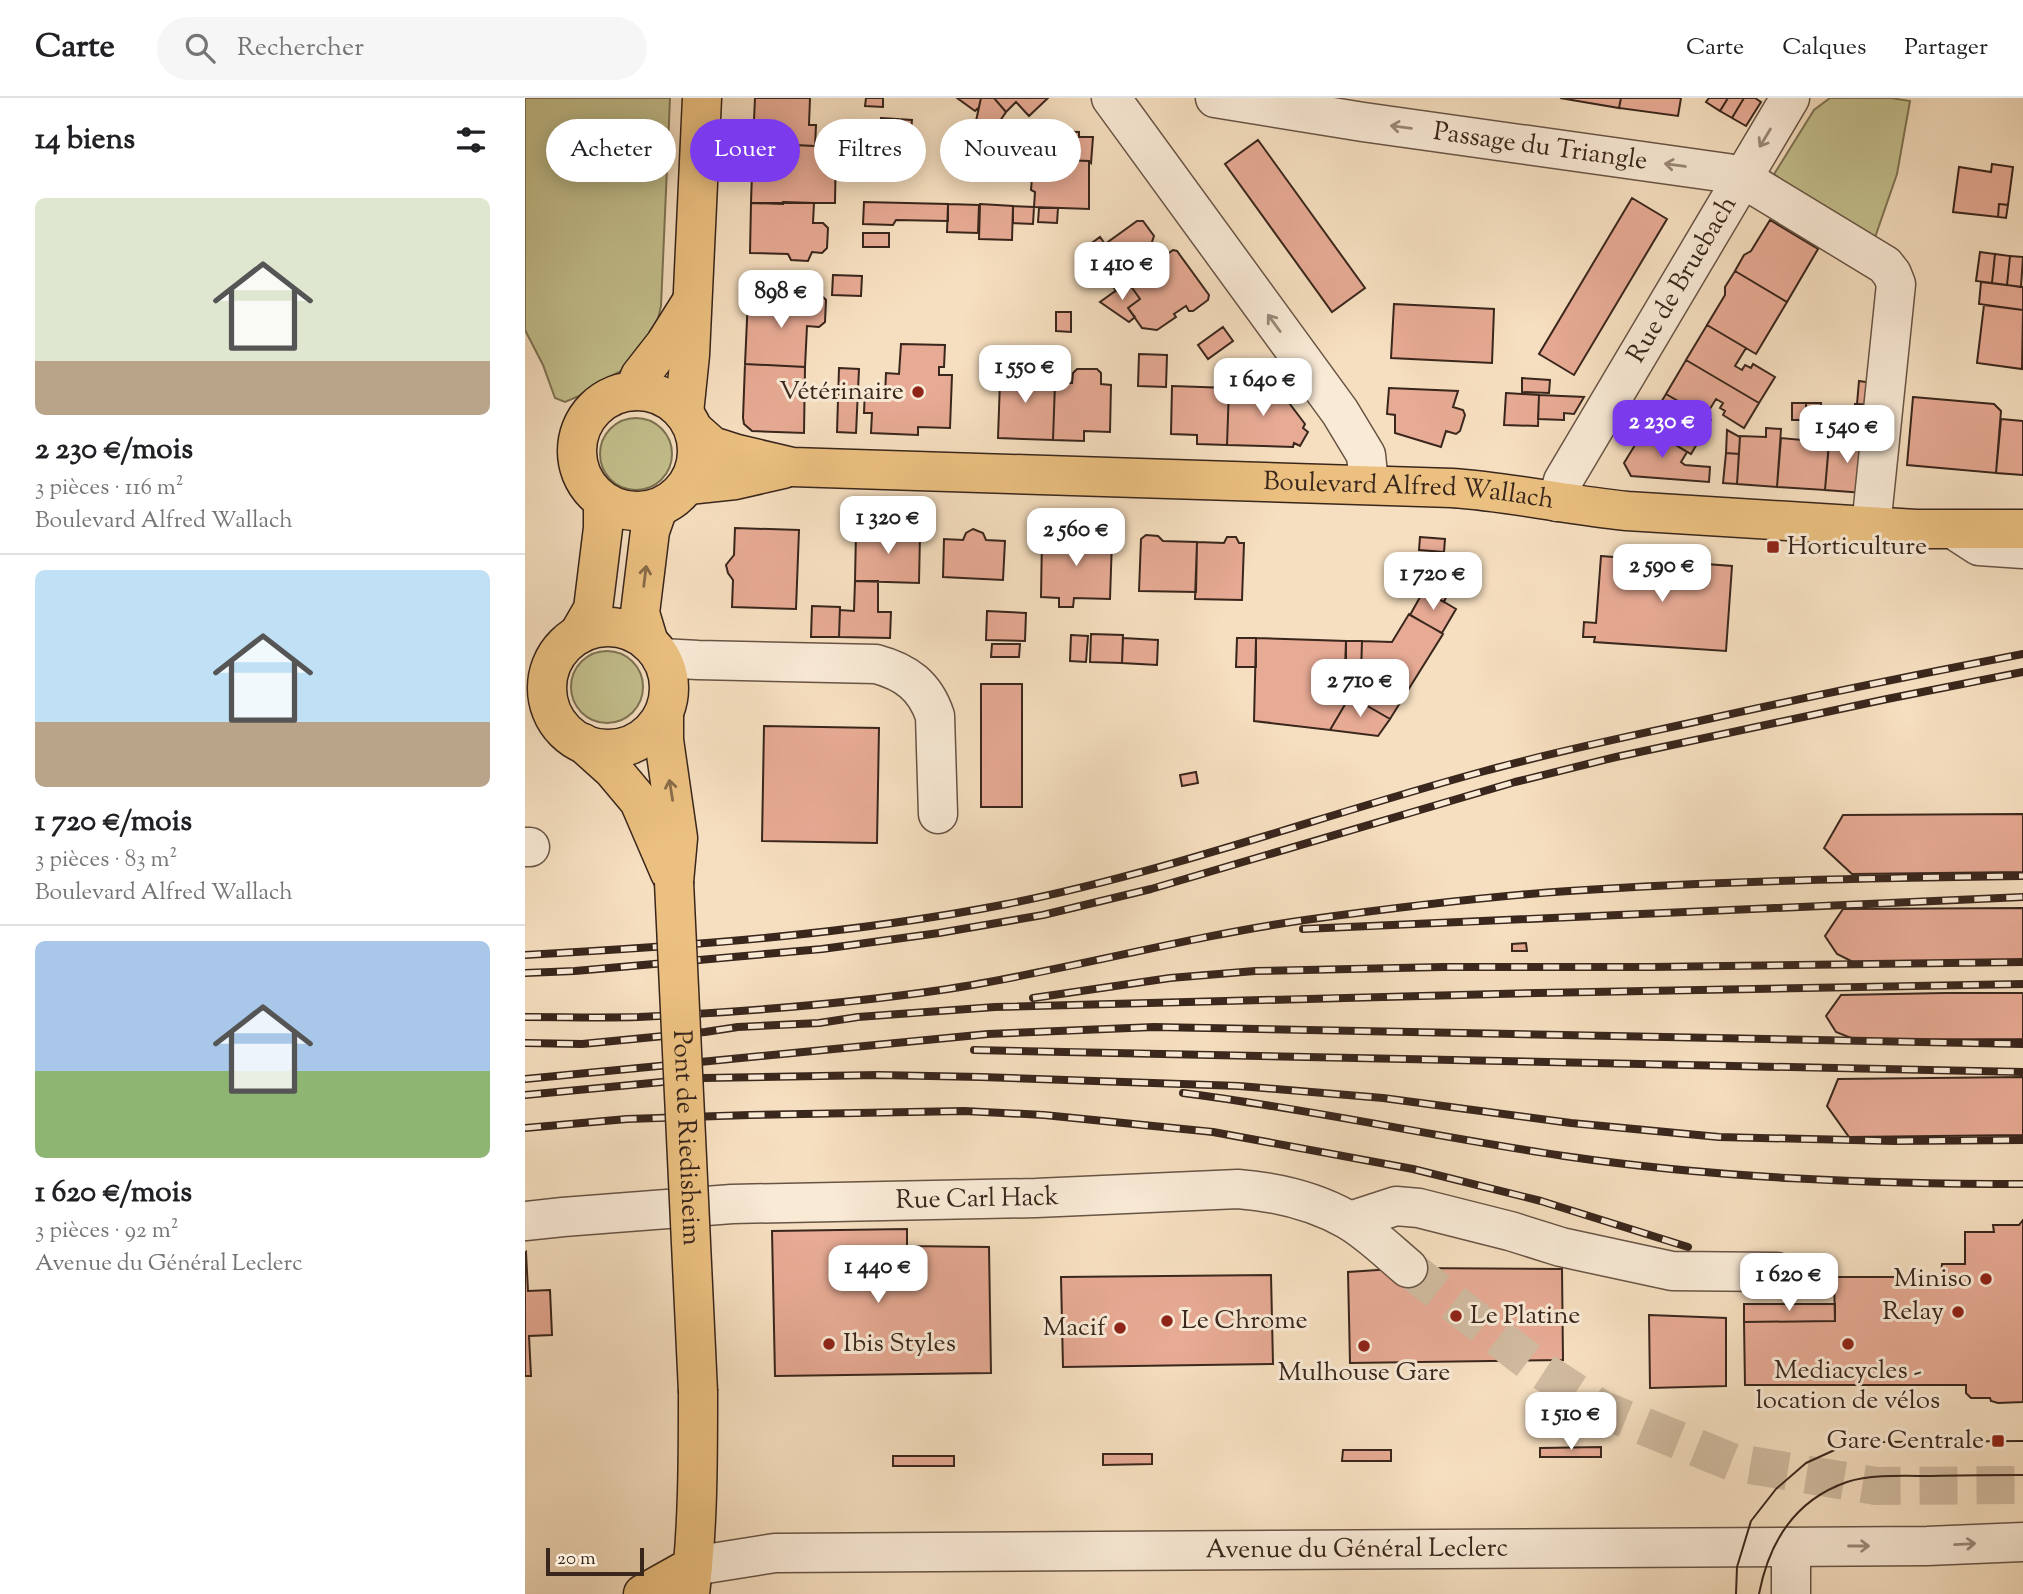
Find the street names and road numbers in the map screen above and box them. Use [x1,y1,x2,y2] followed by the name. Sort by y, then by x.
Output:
[1431,114,1650,180] street label: Passage du Triangle
[1618,189,1746,370] street label: Rue de Bruebach
[1263,464,1557,519] street label: Boulevard Alfred Wallach
[662,1029,710,1246] street label: Pont de Riedisheim
[895,1179,1060,1219] street label: Rue Carl Hack
[1205,1530,1509,1569] street label: Avenue du Général Leclerc

